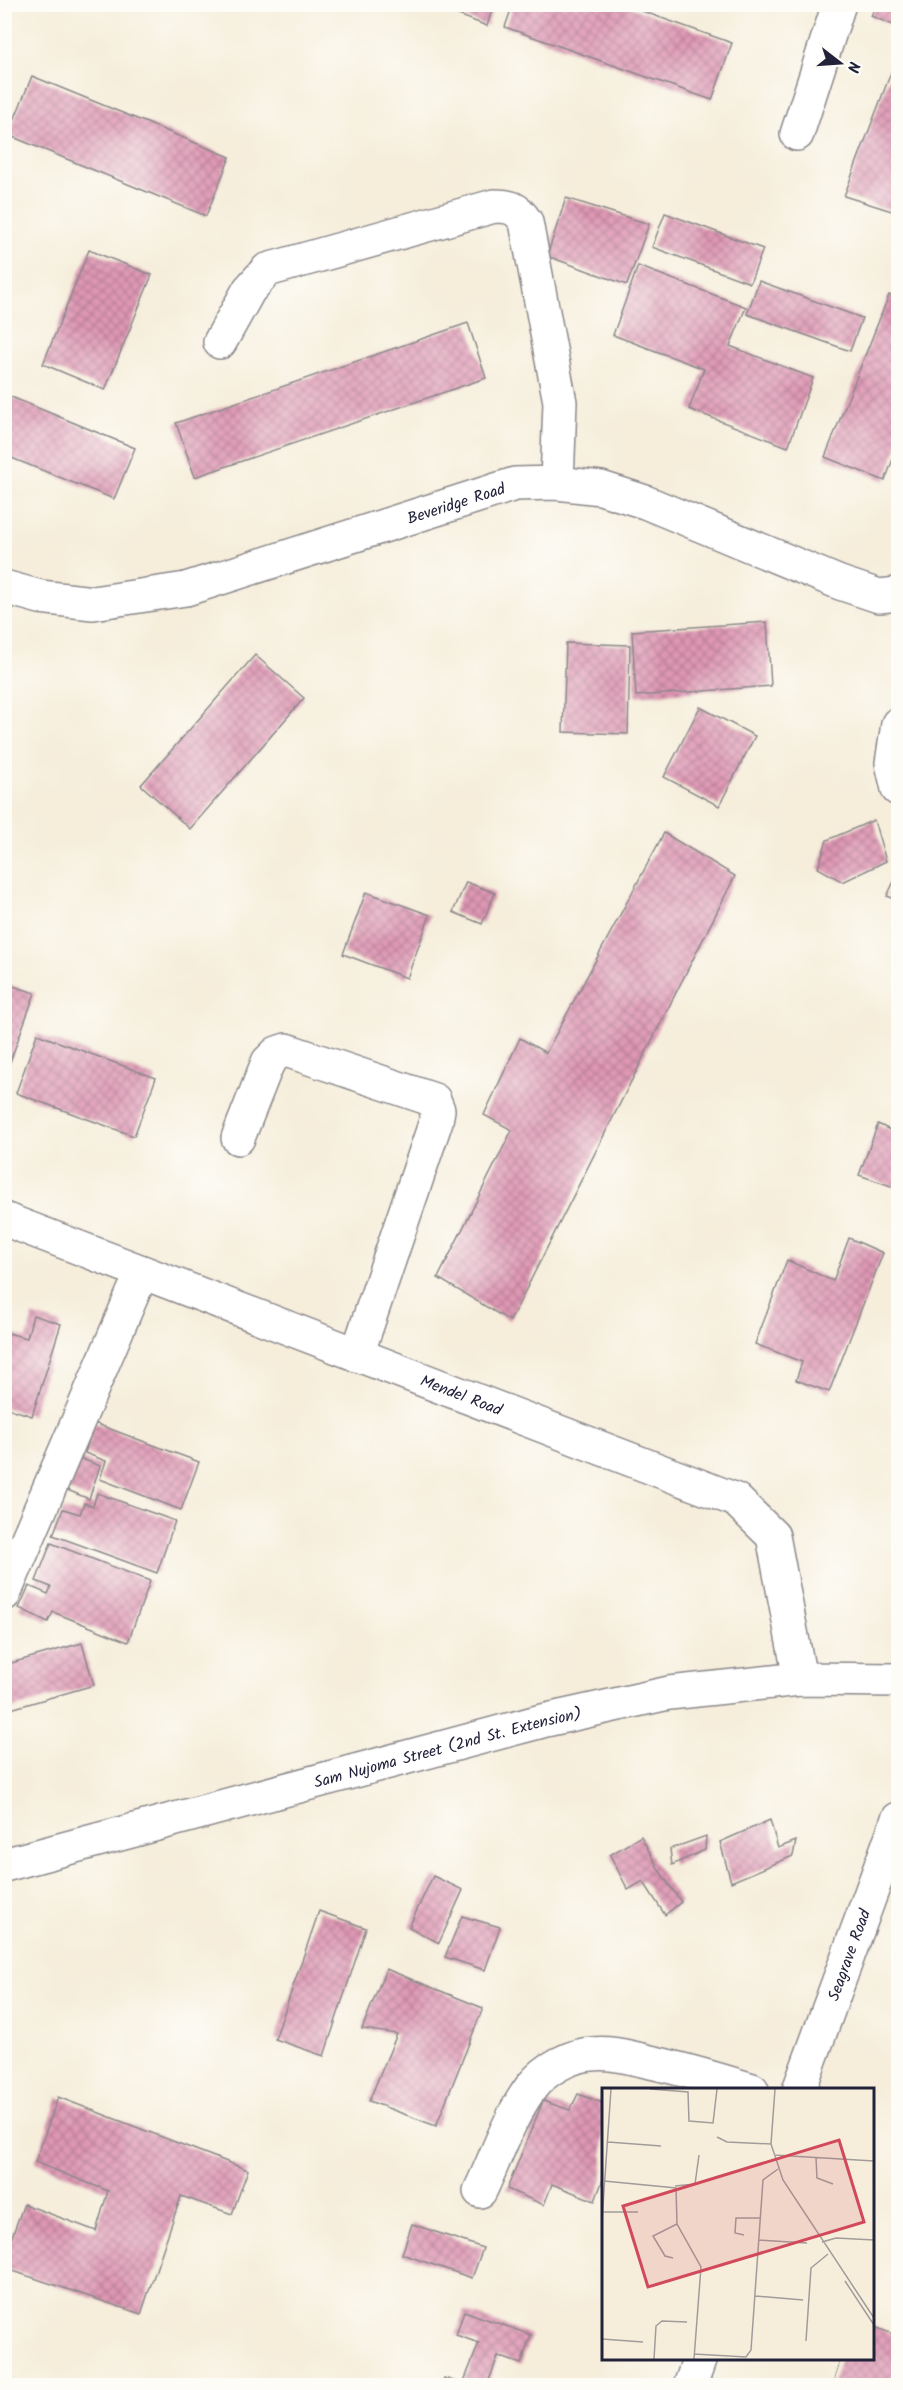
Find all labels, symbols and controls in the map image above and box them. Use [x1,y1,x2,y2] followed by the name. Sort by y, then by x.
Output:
[810,33,870,93] north arrow
[839,58,866,75] text: N
[404,477,510,532] street label: Beveridge Road
[416,1369,506,1423] street label: Mendel Road
[311,1702,584,1796] street label: Sam Nujoma Street (2nd St. Extension)
[822,1905,878,2005] street label: Seagrave Road
[602,2088,873,2360] inset map

